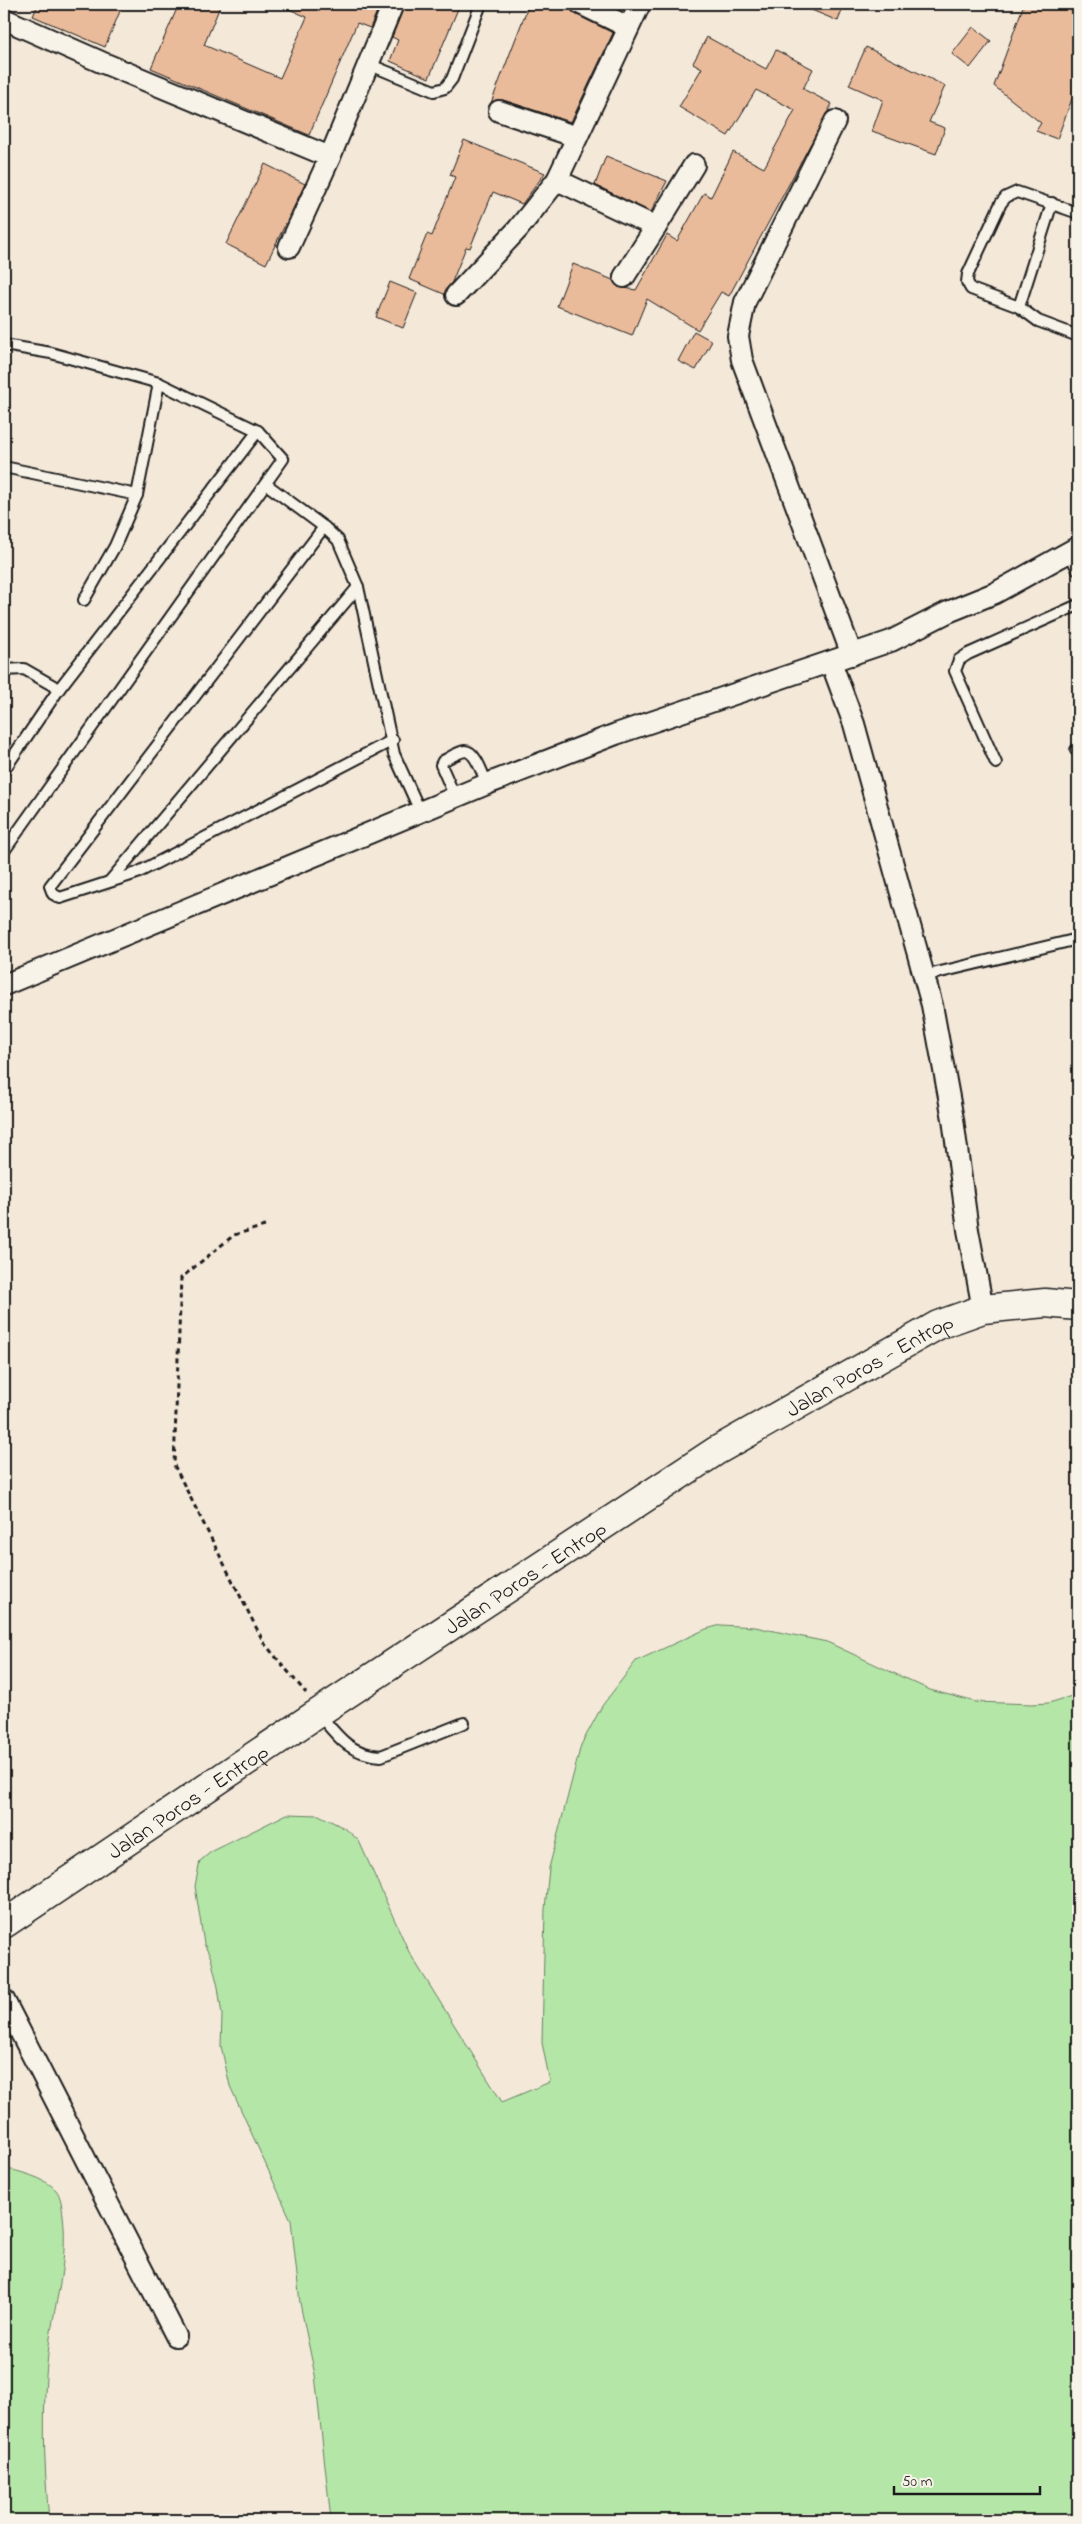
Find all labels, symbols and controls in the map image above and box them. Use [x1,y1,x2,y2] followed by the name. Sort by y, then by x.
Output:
[781,1308,959,1427] street label: Jalan Poros - Entrop
[439,1514,614,1644] street label: Jalan Poros - Entrop
[102,1737,276,1869] street label: Jalan Poros - Entrop
[894,2464,1041,2496] scale bar
[902,2471,933,2493] text: 50 m

